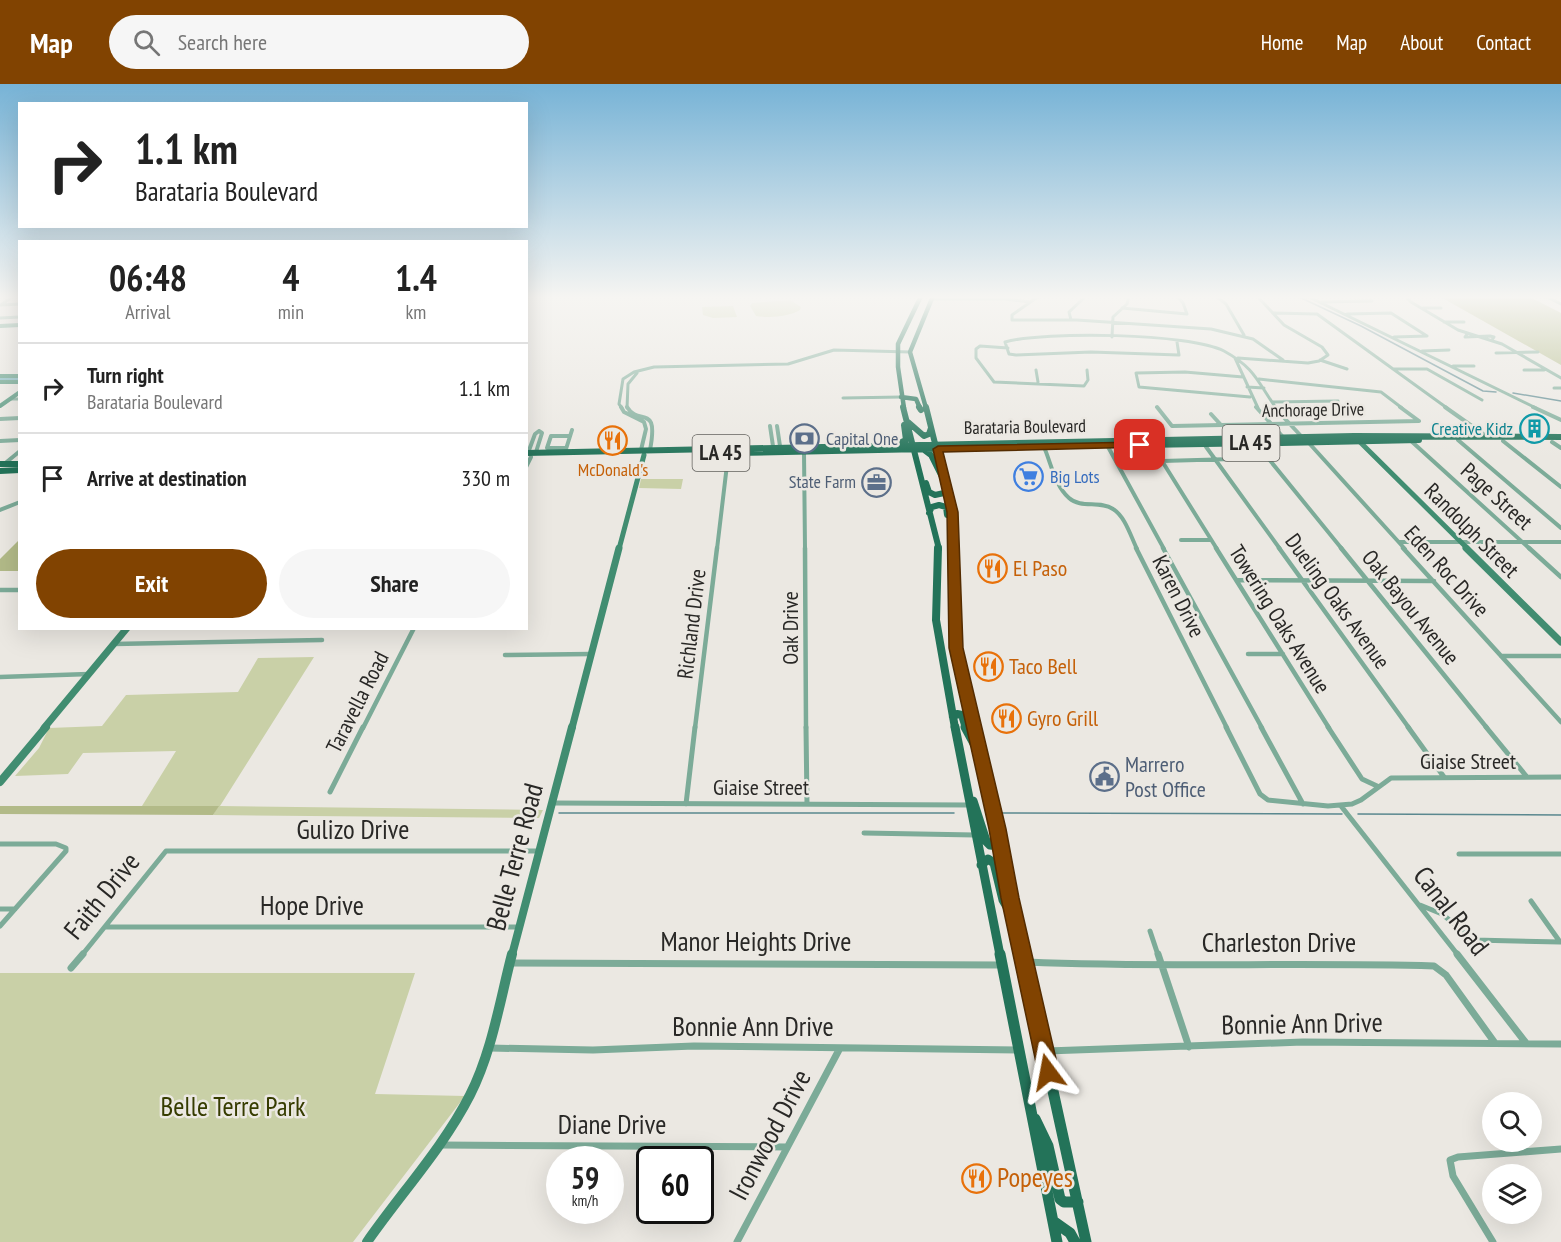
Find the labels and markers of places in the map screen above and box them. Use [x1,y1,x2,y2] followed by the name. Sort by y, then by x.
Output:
[1518,413,1550,445] building icon: Creative Kidz
[1431,417,1513,440] place label: Creative Kidz
[1114,419,1165,470] pin
[789,423,821,455] bank icon: Capital One
[597,425,629,457] restaurant icon: McDonald's
[826,427,898,450] place label: Capital One
[578,458,648,481] place label: McDonald's
[1013,461,1045,493] supermarket icon: Big Lots
[1050,465,1099,488] place label: Big Lots
[861,466,893,498] office icon: State Farm
[789,470,856,493] place label: State Farm
[976,552,1008,584] restaurant icon: El Paso
[1013,554,1067,582] place label: El Paso
[972,650,1004,682] restaurant icon: Taco Bell
[1009,652,1078,680] place label: Taco Bell
[990,702,1022,734] restaurant icon: Gyro Grill
[1027,704,1099,732] place label: Gyro Grill
[1125,750,1206,803] place label: Marrero Post Office
[1088,761,1120,793] public building icon: Marrero Post Office
[997,1160,1073,1194] place label: Popeyes
[960,1162,992,1194] restaurant icon: Popeyes

